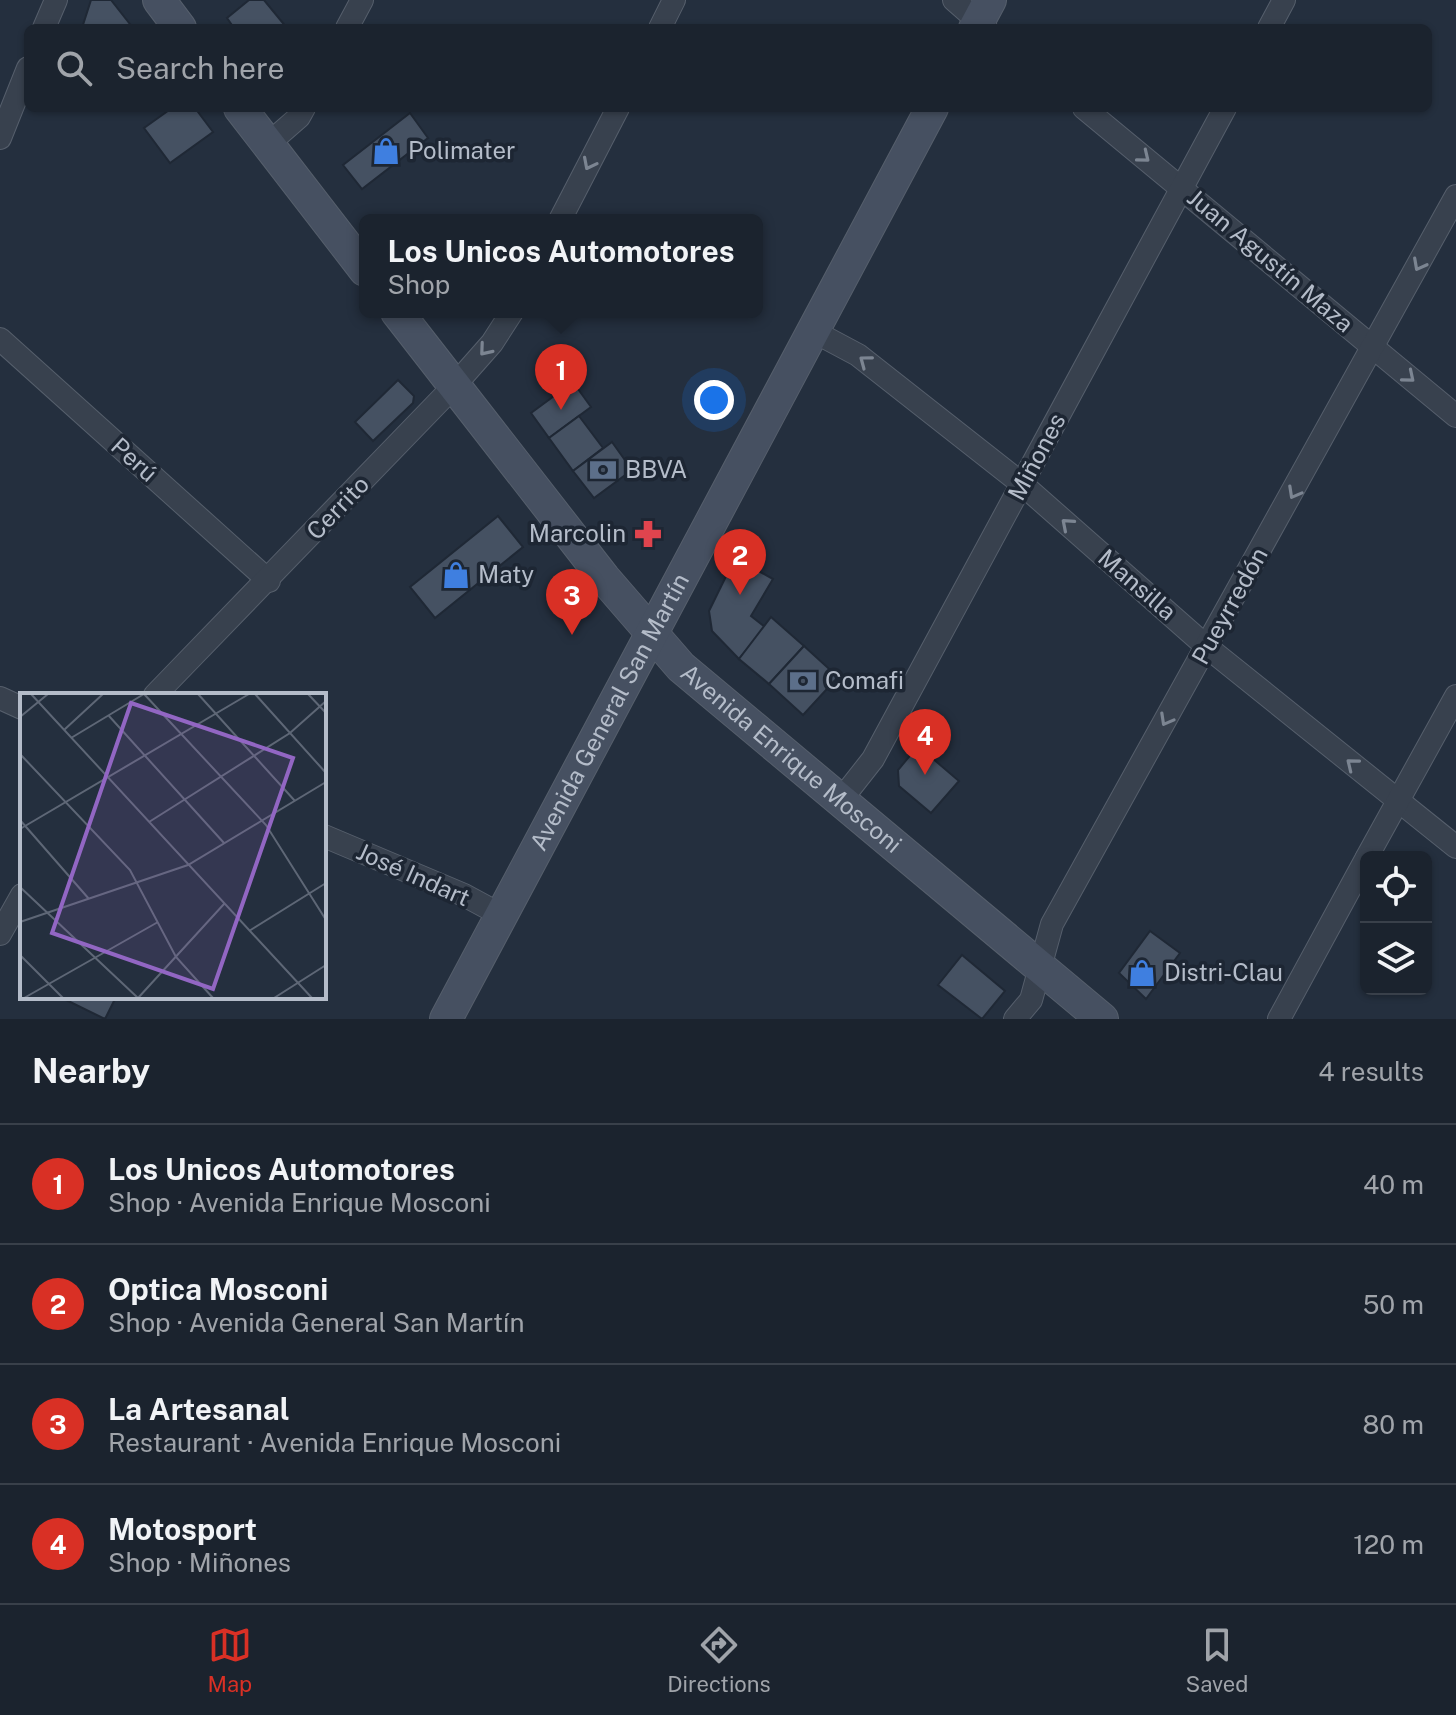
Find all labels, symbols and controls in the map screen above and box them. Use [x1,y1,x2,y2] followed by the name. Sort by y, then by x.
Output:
[24,24,1432,112] search box
[52,46,96,90] icon: search
[116,50,284,86] text: Search here
[371,136,401,166] shop icon: Polimater
[408,136,515,164] place label: Polimater
[1135,147,1150,162] one-way arrow
[584,156,599,170] one-way arrow
[1182,183,1359,338] street label: Juan Agustín Maza
[359,214,763,318] popup
[388,233,734,269] text: Los Unicos Automotores
[1414,257,1429,272] one-way arrow
[388,269,450,300] text: Shop
[480,341,495,356] one-way arrow
[535,344,587,410] pin: 1
[859,356,874,370] one-way arrow
[1400,367,1415,382] one-way arrow
[694,380,734,420] your location
[1002,408,1071,505] street label: Miñones
[106,431,163,487] street label: Perú
[588,455,618,485] bank icon: BBVA
[625,455,687,483] place label: BBVA
[300,470,374,545] street label: Cerrito
[1288,485,1303,499] one-way arrow
[529,519,626,547] place label: Marcolin
[633,519,663,549] pharmacy icon: Marcolin
[1062,519,1077,534] one-way arrow
[714,529,766,595] pin: 2
[1186,542,1273,669] street label: Pueyrredón
[1093,543,1182,626] street label: Mansilla
[441,560,471,590] shop icon: Maty
[478,560,534,588] place label: Maty
[524,568,694,855] street label: Avenida General San Martín
[546,569,598,635] pin: 3
[676,658,907,858] street label: Avenida Enrique Mosconi
[788,666,818,696] bank icon: Comafi
[825,666,904,694] place label: Comafi
[20,693,326,999] inset map
[899,709,951,775] pin: 4
[1160,711,1176,725] one-way arrow
[1346,759,1361,773] one-way arrow
[353,837,474,911] street label: José Indart
[1360,851,1432,995] map controls
[1360,851,1432,923] button: locate
[1360,923,1432,995] button: layers
[1127,958,1157,988] shop icon: Distri-Clau
[1164,958,1283,986] place label: Distri-Clau
[32,1051,150,1091] text: Nearby
[1318,1056,1424,1087] text: 4 results
[108,1151,455,1187] text: Los Unicos Automotores
[52,1169,64,1200] text: 1
[1363,1169,1424,1200] text: 40 m
[108,1187,491,1218] text: Shop · Avenida Enrique Mosconi
[108,1271,328,1307] text: Optica Mosconi
[50,1289,66,1320] text: 2
[1363,1289,1424,1320] text: 50 m
[108,1307,524,1338] text: Shop · Avenida General San Martín
[108,1391,290,1427] text: La Artesanal
[49,1409,67,1440] text: 3
[1363,1409,1424,1440] text: 80 m
[108,1427,561,1458] text: Restaurant · Avenida Enrique Mosconi
[108,1511,257,1547] text: Motosport
[49,1529,67,1560] text: 4
[1353,1529,1424,1560] text: 120 m
[108,1547,291,1578] text: Shop · Miñones
[208,1623,252,1697] tab: Map
[667,1623,771,1697] tab: Directions
[1186,1623,1248,1697] tab: Saved

